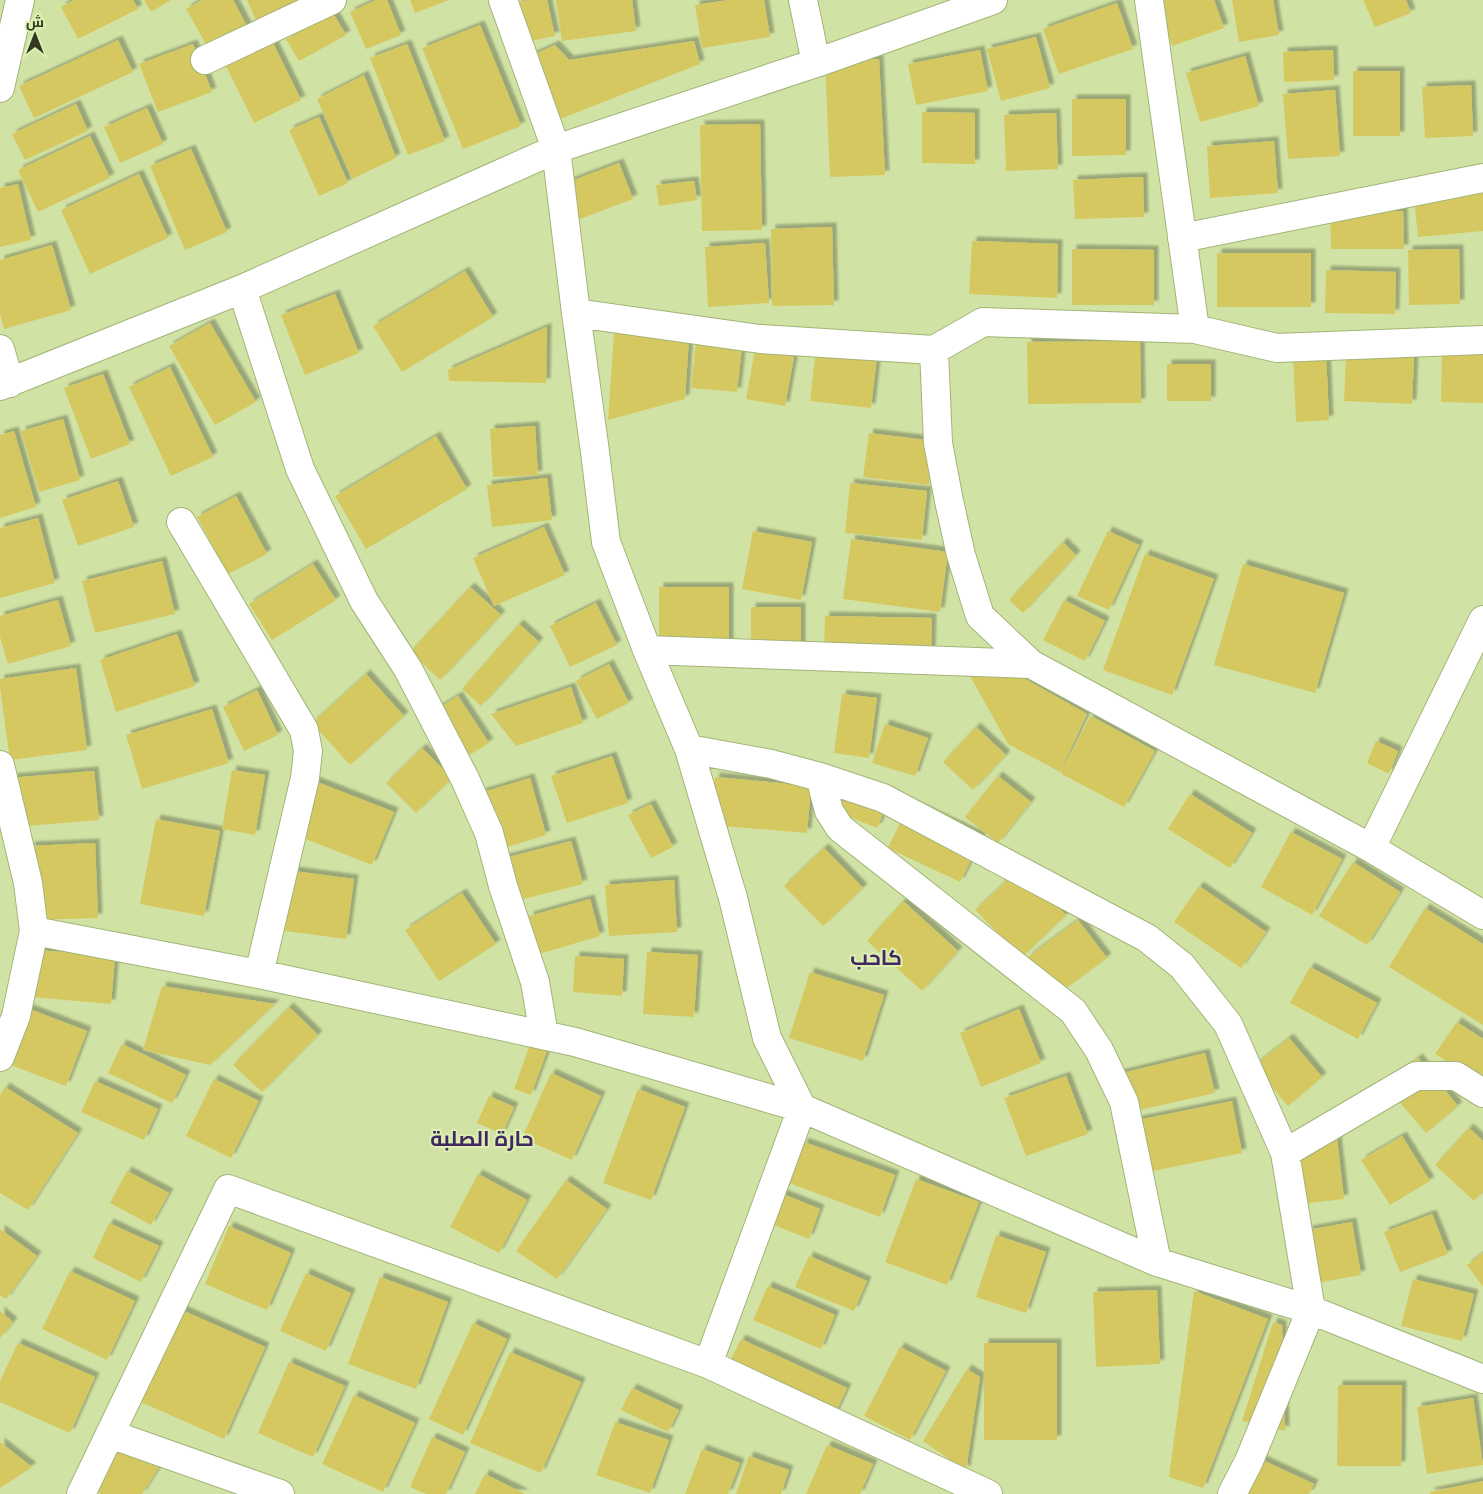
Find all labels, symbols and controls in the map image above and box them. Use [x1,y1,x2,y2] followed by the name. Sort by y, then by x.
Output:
[10,10,60,60] north arrow
[26,13,44,31] text: ش
[850,945,902,970] district label: كاحب
[430,1126,534,1151] district label: حارة الصلبة

